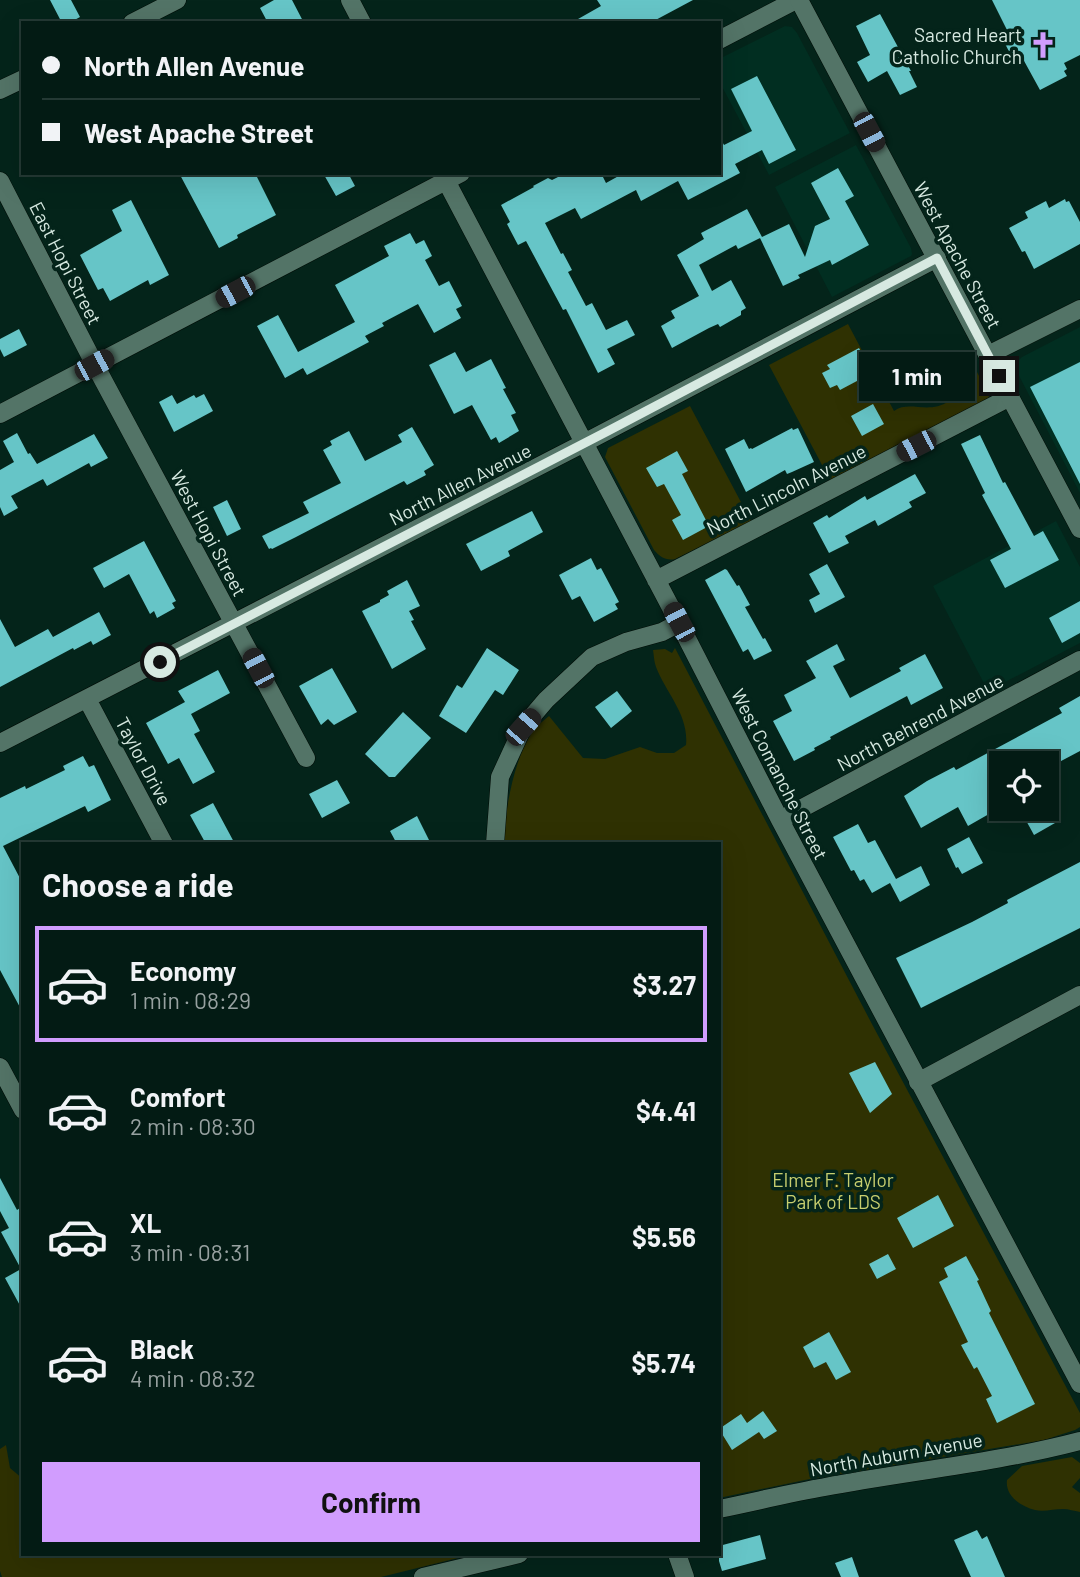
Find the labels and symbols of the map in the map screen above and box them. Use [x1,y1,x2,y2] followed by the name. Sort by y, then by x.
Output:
[892,23,1022,68] place label: Sacred Heart Catholic Church
[1028,30,1058,60] church icon: Sacred Heart Catholic Church
[850,109,889,155] car
[910,178,1006,332] street label: West Apache Street
[25,198,107,328] street label: East Hopi Street
[212,273,259,311] car
[71,346,118,384] car
[859,352,974,400] callout: 1 min
[983,360,1015,392] route end
[893,427,940,465] car
[385,438,535,530] street label: North Allen Avenue
[702,439,870,539] street label: North Lincoln Avenue
[166,466,252,600] street label: West Hopi Street
[660,599,699,645] car
[239,645,278,691] car
[144,646,176,678] route start
[833,668,1007,776] street label: North Behrend Avenue
[727,685,833,863] street label: West Comanche Street
[502,704,545,750] car
[111,713,177,809] street label: Taylor Drive
[772,1168,894,1213] park label: Elmer F. Taylor Park of LDS
[808,1427,984,1481] street label: North Auburn Avenue

